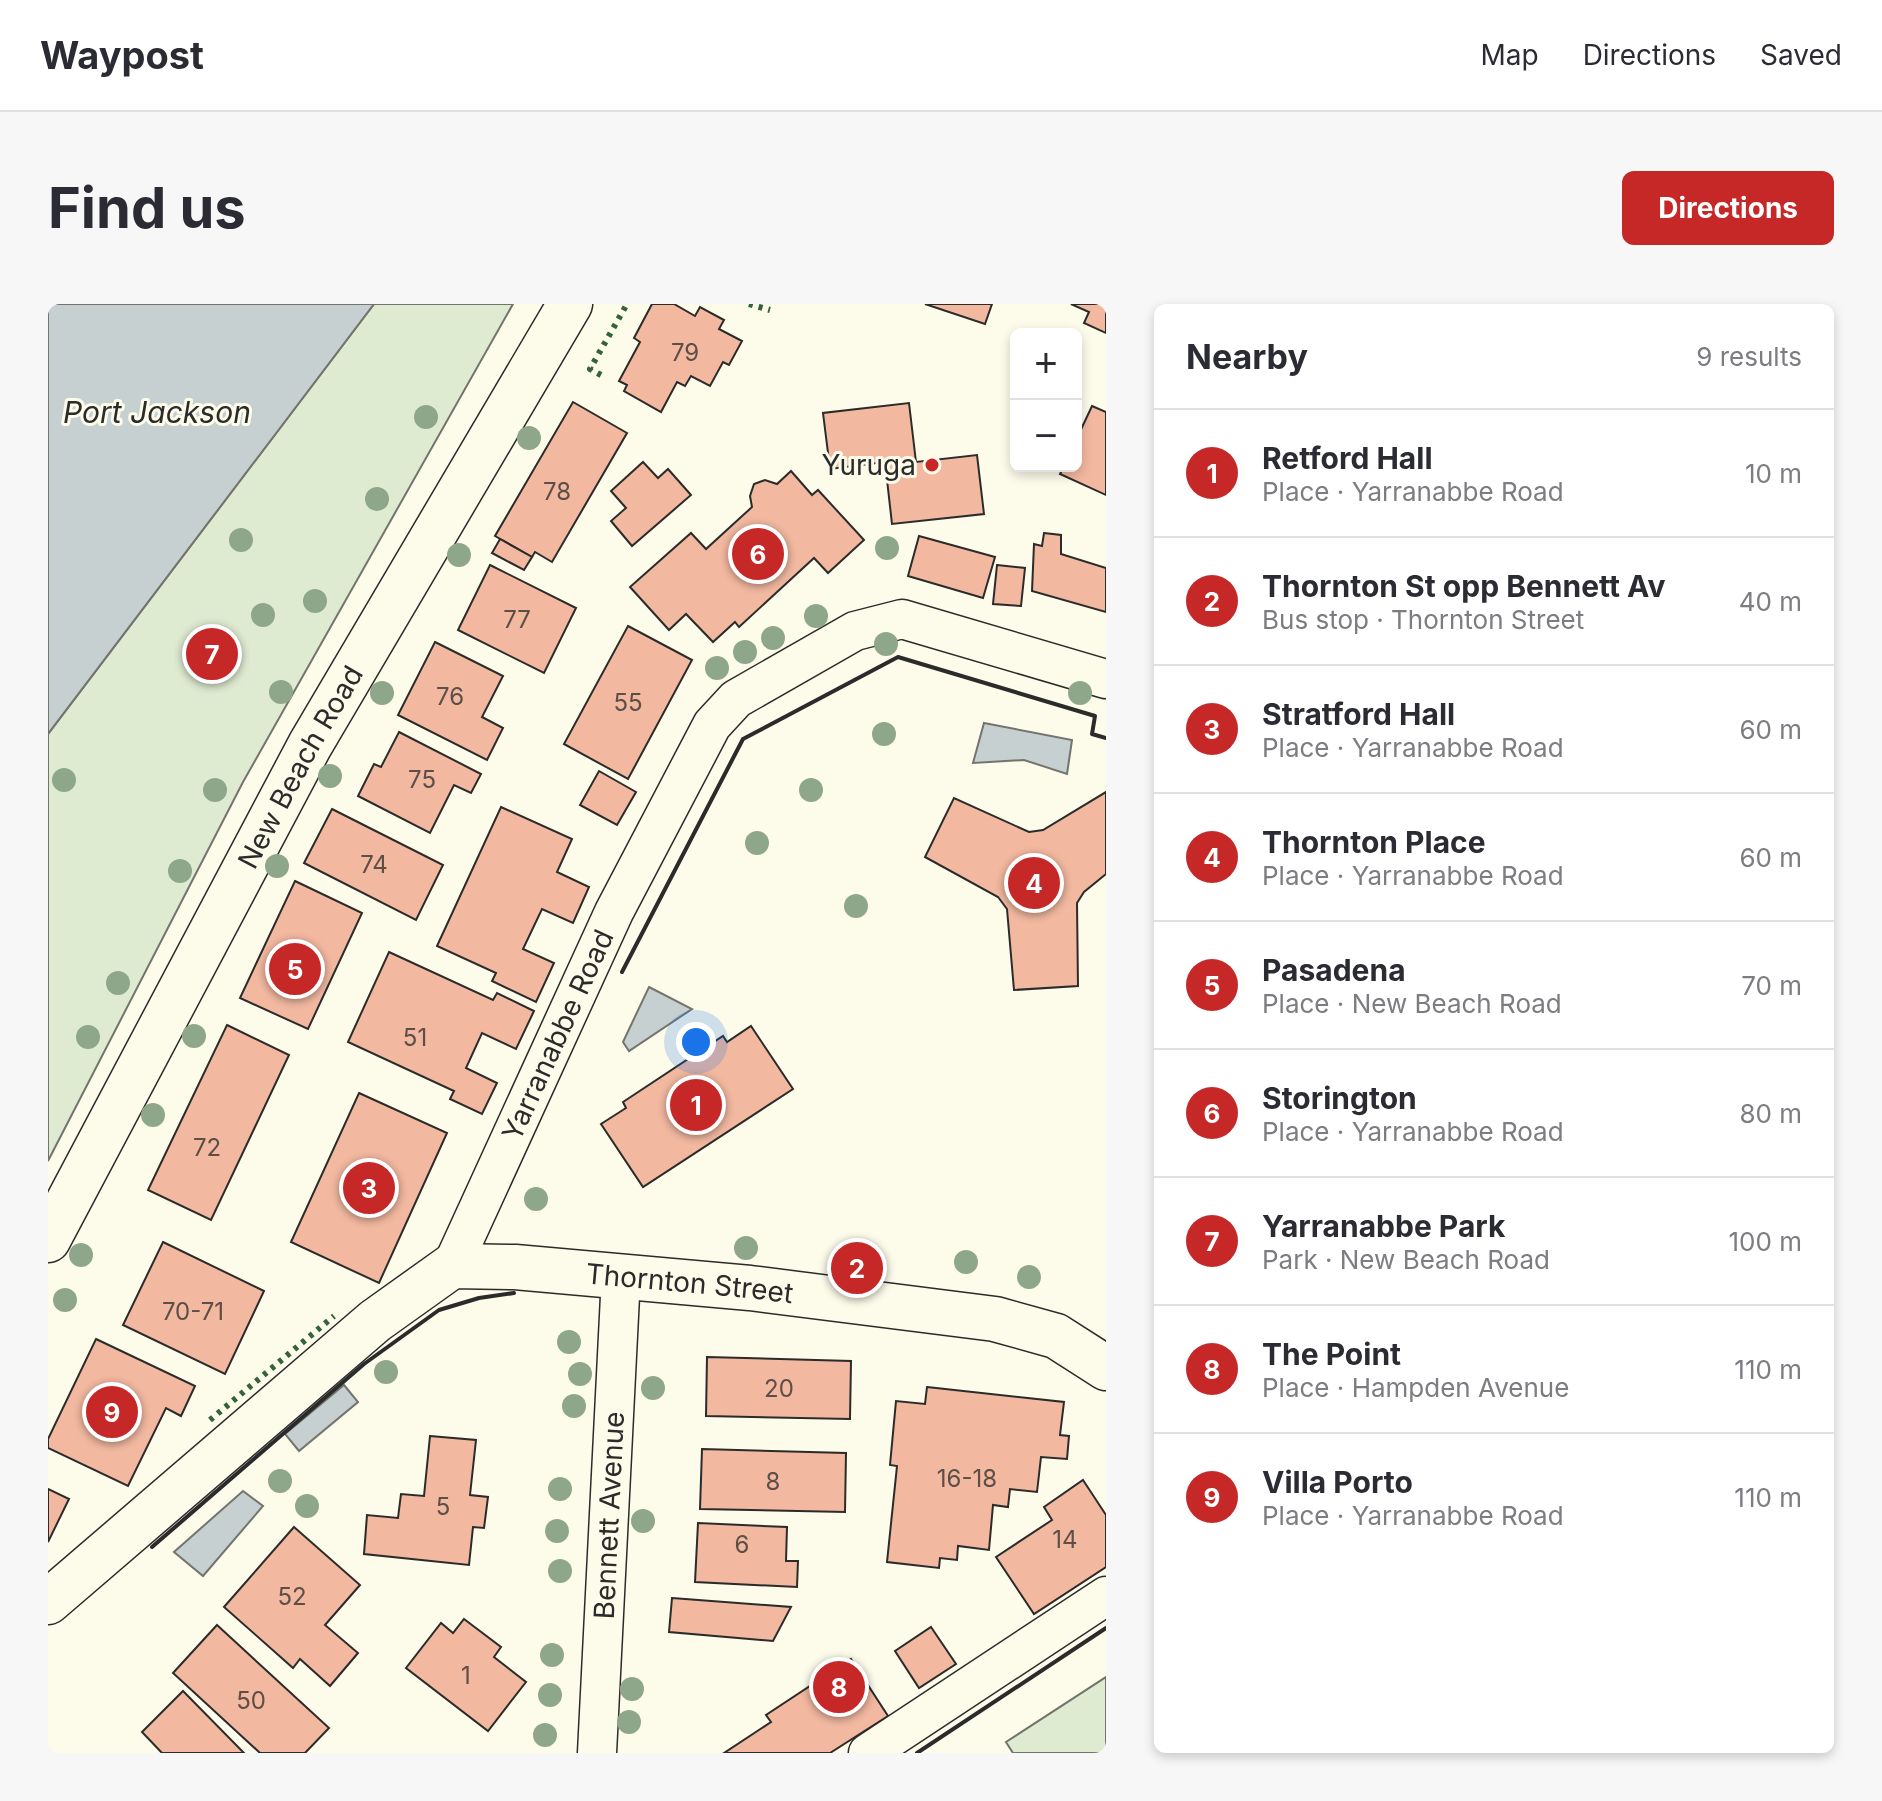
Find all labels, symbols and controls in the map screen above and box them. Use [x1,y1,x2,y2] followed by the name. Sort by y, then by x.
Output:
[40,32,204,78] text: Waypost
[1480,38,1539,72] text: Map
[1583,38,1716,72] text: Directions
[1760,38,1842,72] text: Saved
[1622,171,1834,245] button: Directions
[48,174,246,242] text: Find us
[1010,328,1082,472] map controls
[1010,328,1082,400] button: +
[1186,336,1308,377] text: Nearby
[671,338,699,367] house number: 79
[1696,341,1802,372] text: 9 results
[63,394,251,430] water label: Port Jackson
[1010,400,1082,472] button: −
[1262,440,1433,476] text: Retford Hall
[822,448,916,482] place label: Yuruga
[923,456,941,474] marker: Yuruga
[1206,458,1218,489] text: 1
[1745,458,1802,489] text: 10 m
[1262,476,1564,507] text: Place · Yarranabbe Road
[543,477,571,506] house number: 78
[732,524,784,584] pin: 6
[1262,568,1665,604] text: Thornton St opp Bennett Av
[1204,586,1220,617] text: 2
[1739,586,1802,617] text: 40 m
[1262,604,1584,635] text: Bus stop · Thornton Street
[503,605,531,634] house number: 77
[186,624,238,684] pin: 7
[231,660,370,874] street label: New Beach Road
[436,682,464,711] house number: 76
[613,688,643,717] house number: 55
[1262,696,1455,732] text: Stratford Hall
[1204,714,1220,745] text: 3
[1739,714,1802,745] text: 60 m
[1262,732,1564,763] text: Place · Yarranabbe Road
[408,765,436,794] house number: 75
[1262,824,1486,860] text: Thornton Place
[1203,842,1221,873] text: 4
[1739,842,1802,873] text: 60 m
[360,850,388,879] house number: 74
[1008,853,1060,913] pin: 4
[1262,860,1564,891] text: Place · Yarranabbe Road
[495,924,621,1146] street label: Yarranabbe Road
[269,939,321,999] pin: 5
[1262,952,1406,988] text: Pasadena
[1204,970,1220,1001] text: 5
[1741,970,1802,1001] text: 70 m
[1262,988,1562,1019] text: Place · New Beach Road
[676,1022,716,1062] your location
[403,1023,427,1052] house number: 51
[670,1075,722,1135] pin: 1
[1262,1080,1417,1116] text: Storington
[1204,1098,1220,1129] text: 6
[1739,1098,1802,1129] text: 80 m
[1262,1116,1564,1147] text: Place · Yarranabbe Road
[193,1133,221,1162] house number: 72
[343,1158,395,1218] pin: 3
[1262,1208,1505,1244] text: Yarranabbe Park
[1204,1226,1220,1257] text: 7
[1729,1226,1802,1257] text: 100 m
[831,1238,883,1298] pin: 2
[1262,1244,1550,1275] text: Park · New Beach Road
[584,1256,795,1310] street label: Thornton Street
[162,1297,224,1326] house number: 70-71
[1262,1336,1401,1372] text: The Point
[1204,1354,1220,1385] text: 8
[1734,1354,1802,1385] text: 110 m
[1262,1372,1569,1403] text: Place · Hampden Avenue
[764,1374,794,1403] house number: 20
[86,1382,138,1442] pin: 9
[587,1411,631,1620] street label: Bennett Avenue
[937,1464,997,1493] house number: 16-18
[1262,1464,1413,1500] text: Villa Porto
[766,1467,780,1496] house number: 8
[1204,1482,1220,1513] text: 9
[1734,1482,1802,1513] text: 110 m
[436,1492,450,1521] house number: 5
[1262,1500,1564,1531] text: Place · Yarranabbe Road
[1052,1525,1078,1554] house number: 14
[735,1530,749,1559] house number: 6
[277,1582,307,1611] house number: 52
[813,1657,865,1717] pin: 8
[461,1661,471,1690] house number: 1
[236,1686,266,1715] house number: 50

